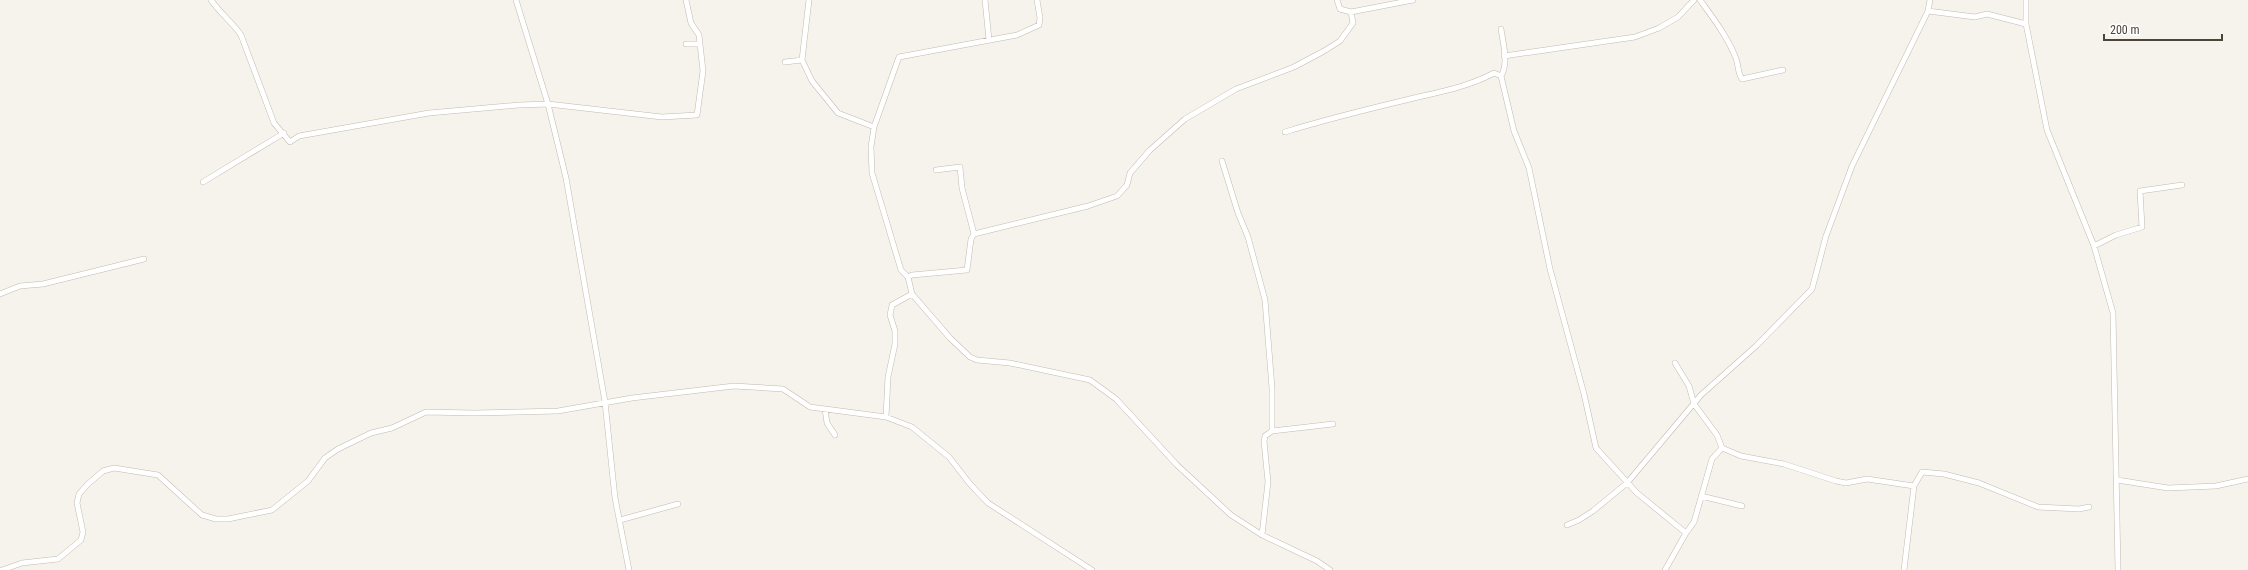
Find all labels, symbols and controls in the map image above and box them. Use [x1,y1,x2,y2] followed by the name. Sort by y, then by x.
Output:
[2104,16,2222,42] scale bar
[2110,23,2140,37] text: 200 m

